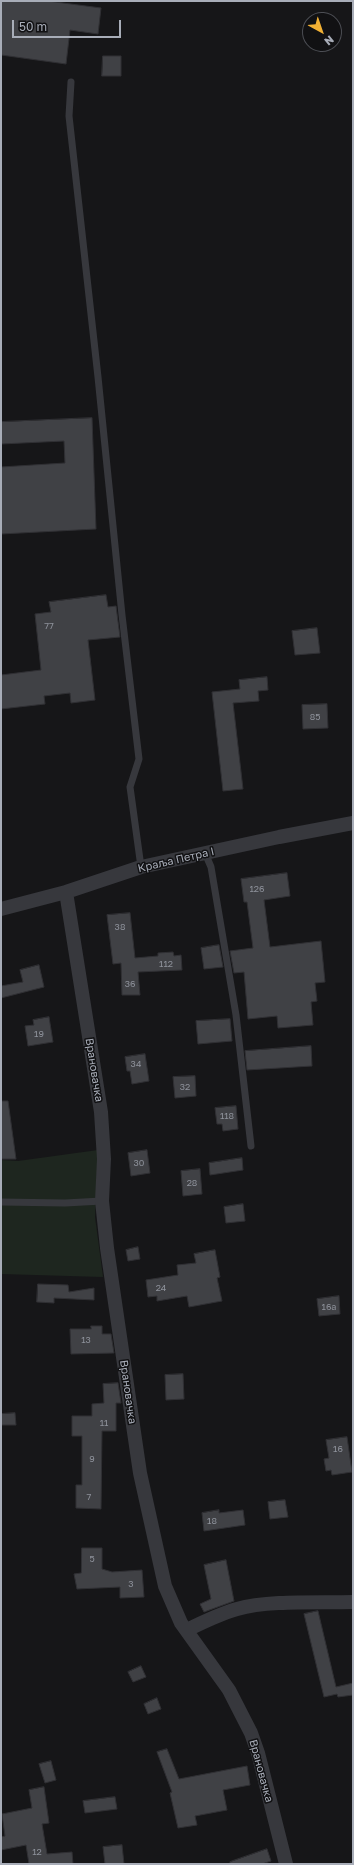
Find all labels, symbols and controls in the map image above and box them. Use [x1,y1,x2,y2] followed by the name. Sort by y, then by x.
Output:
[14,12,123,38] scale bar
[302,12,342,52] north arrow
[19,19,47,34] text: 50 m
[322,33,337,48] text: N
[44,621,54,631] house number: 77
[310,712,320,722] house number: 85
[137,845,215,875] street label: Краља Петра I
[249,884,265,894] house number: 126
[115,922,125,932] house number: 38
[159,959,173,969] house number: 112
[125,979,135,989] house number: 36
[34,1029,44,1039] house number: 19
[82,1037,106,1103] street label: Врановачка
[131,1059,141,1069] house number: 34
[180,1082,190,1092] house number: 32
[220,1111,234,1121] house number: 118
[134,1158,144,1168] house number: 30
[187,1178,197,1188] house number: 28
[156,1283,166,1293] house number: 24
[322,1302,336,1312] house number: 16a
[81,1335,91,1345] house number: 13
[117,1359,139,1425] street label: Врановачка
[100,1418,108,1428] house number: 11
[333,1444,343,1454] house number: 16
[89,1454,95,1464] house number: 9
[87,1492,91,1502] house number: 7
[207,1516,217,1526] house number: 18
[89,1554,95,1564] house number: 5
[128,1579,134,1589] house number: 3
[246,1738,276,1804] street label: Врановачка
[32,1847,42,1857] house number: 12

